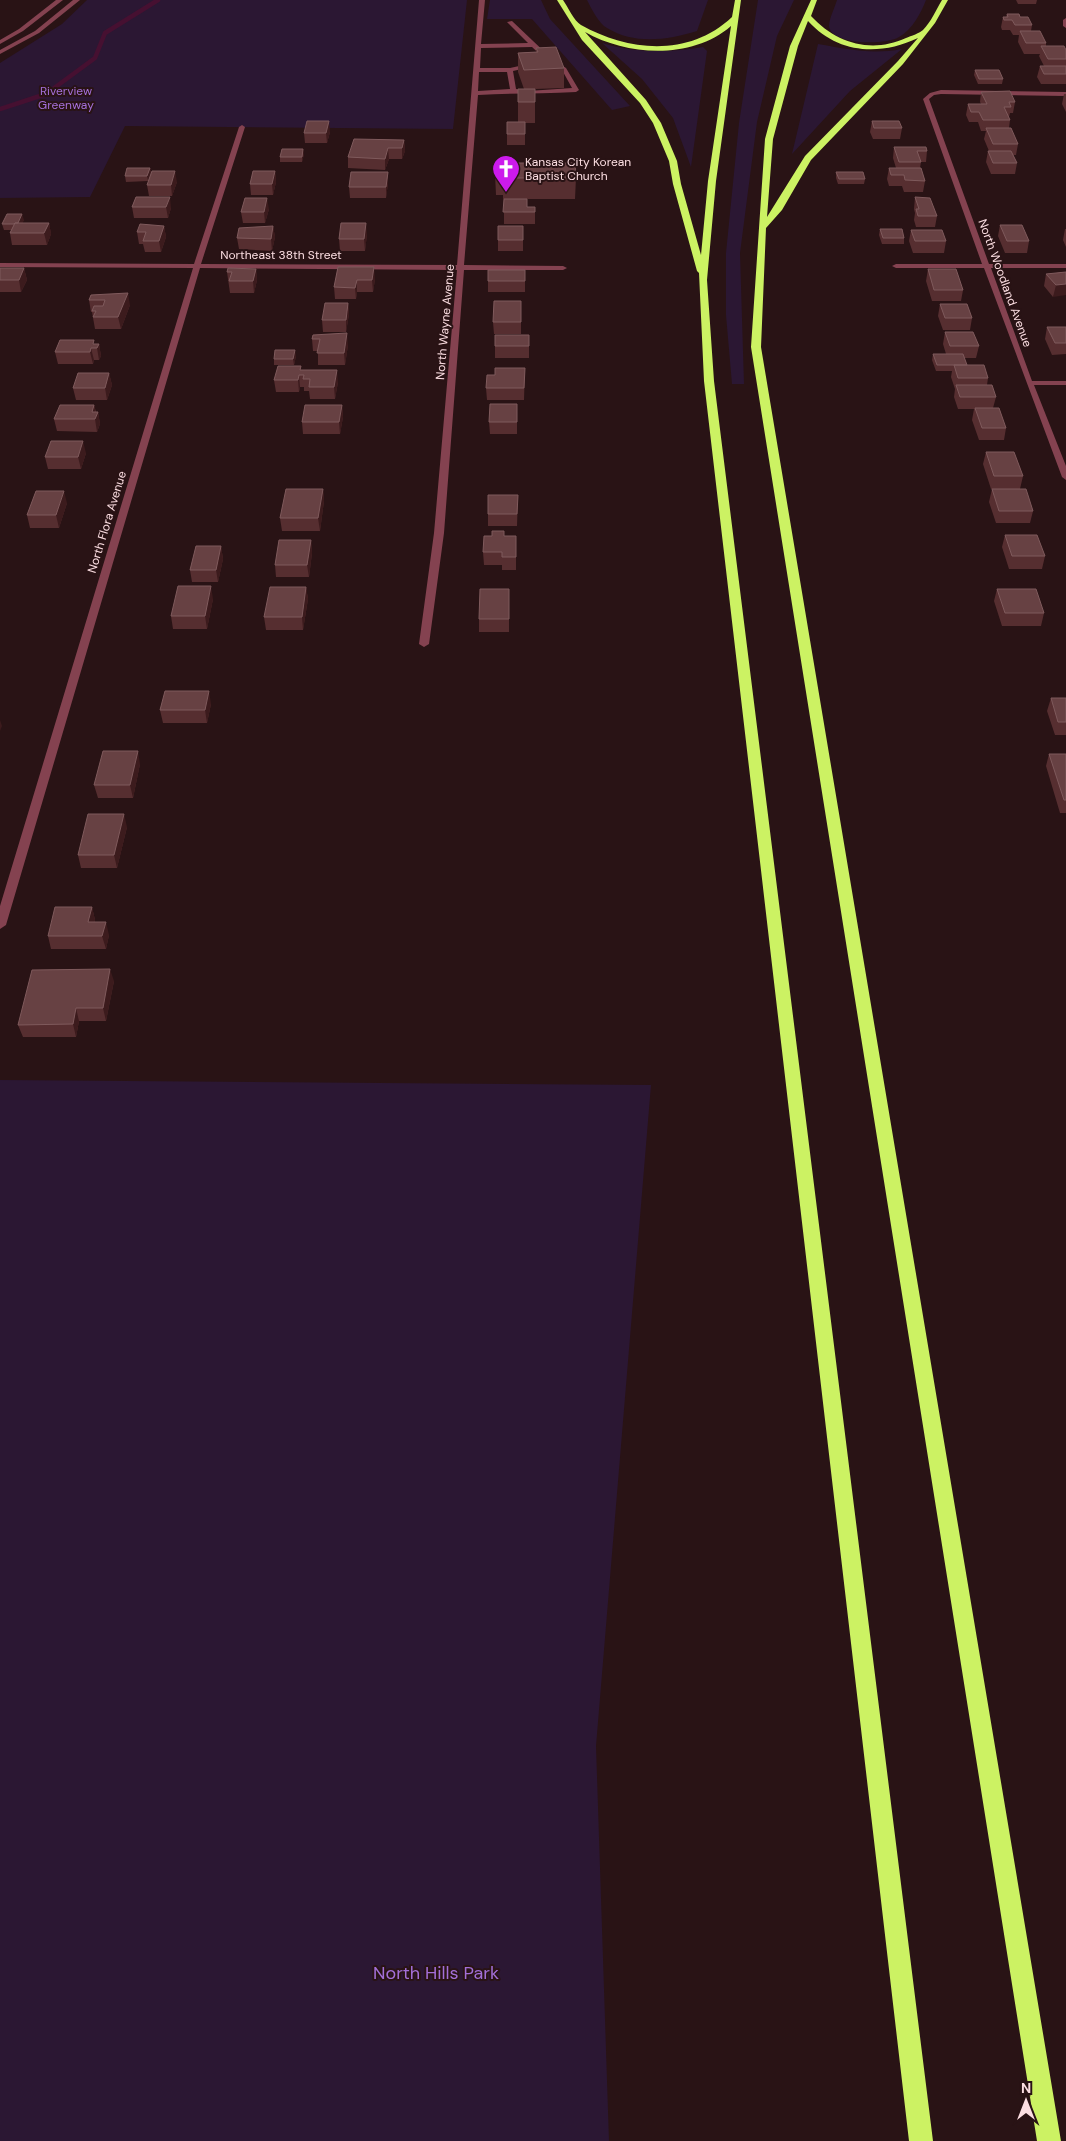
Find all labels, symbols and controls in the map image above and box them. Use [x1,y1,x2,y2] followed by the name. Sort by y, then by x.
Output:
[38,83,94,113] park label: Riverview Greenway
[491,154,521,193] church icon: Kansas City Korean Baptist Church
[525,154,631,184] place label: Kansas City Korean Baptist Church
[974,217,1036,349] street label: North Woodland Avenue
[220,247,342,263] street label: Northeast 38th Street
[432,263,458,381] street label: North Wayne Avenue
[84,469,130,575] street label: North Flora Avenue
[373,1961,499,1985] park label: North Hills Park
[1001,2076,1051,2126] north arrow
[1021,2079,1031,2097] text: N

